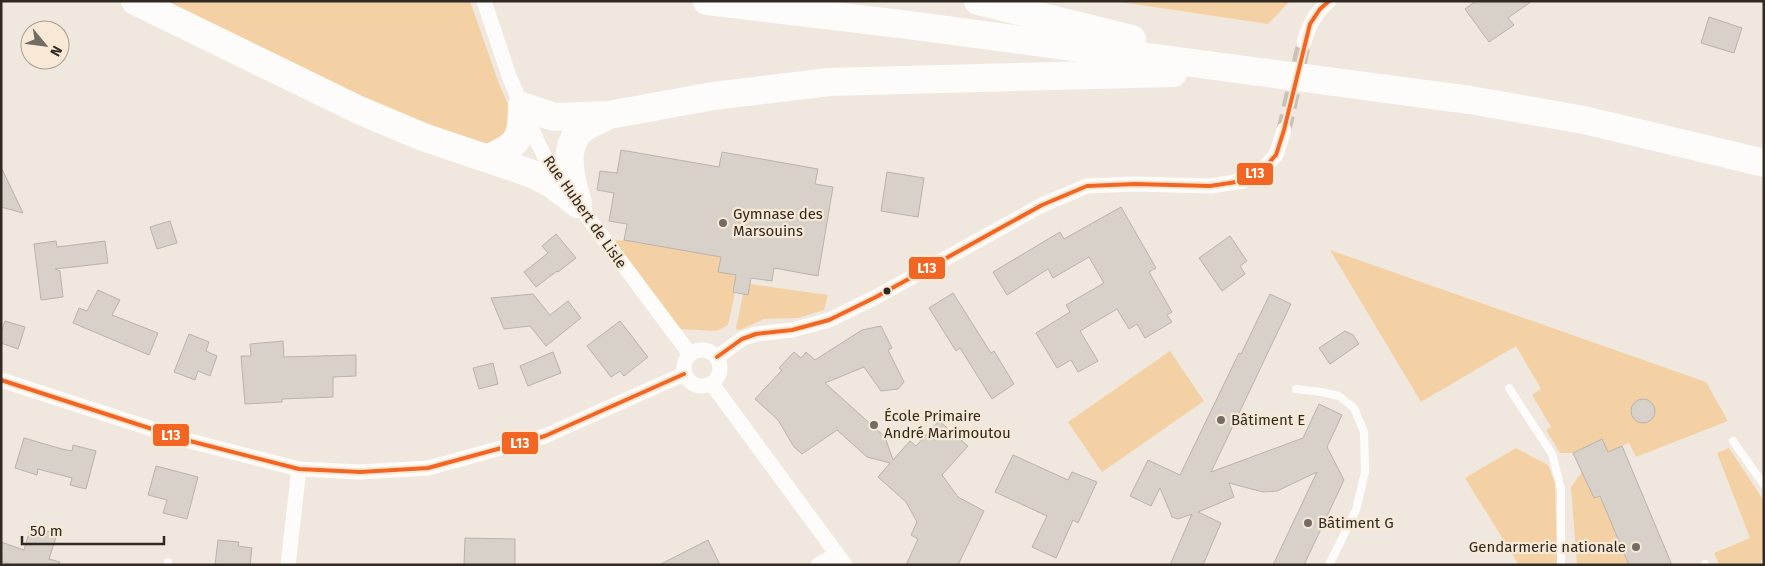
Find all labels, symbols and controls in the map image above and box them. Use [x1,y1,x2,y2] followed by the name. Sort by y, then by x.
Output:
[20,20,70,70] north arrow
[46,43,66,59] text: N
[539,152,631,272] street label: Rue Hubert de Lisle
[1236,162,1274,186] line badge: L13
[1245,165,1265,182] text: L13
[733,205,823,240] place label: Gymnase des Marsouins
[717,217,729,229] marker: Gymnase des Marsouins
[908,256,946,280] line badge: L13
[917,260,937,277] text: L13
[882,286,892,296] unlabelled marker
[884,407,1011,442] place label: École Primaire André Marimoutou
[1231,411,1305,429] place label: Bâtiment E
[1215,414,1227,426] marker: Bâtiment E
[868,419,880,431] marker: École Primaire André Marimoutou
[152,423,190,447] line badge: L13
[161,427,181,444] text: L13
[501,431,539,455] line badge: L13
[510,435,530,452] text: L13
[22,514,165,546] scale bar
[1318,514,1394,532] place label: Bâtiment G
[1302,517,1314,529] marker: Bâtiment G
[30,522,63,540] text: 50 m
[1469,538,1626,556] place label: Gendarmerie nationale
[1630,541,1642,553] marker: Gendarmerie nationale

